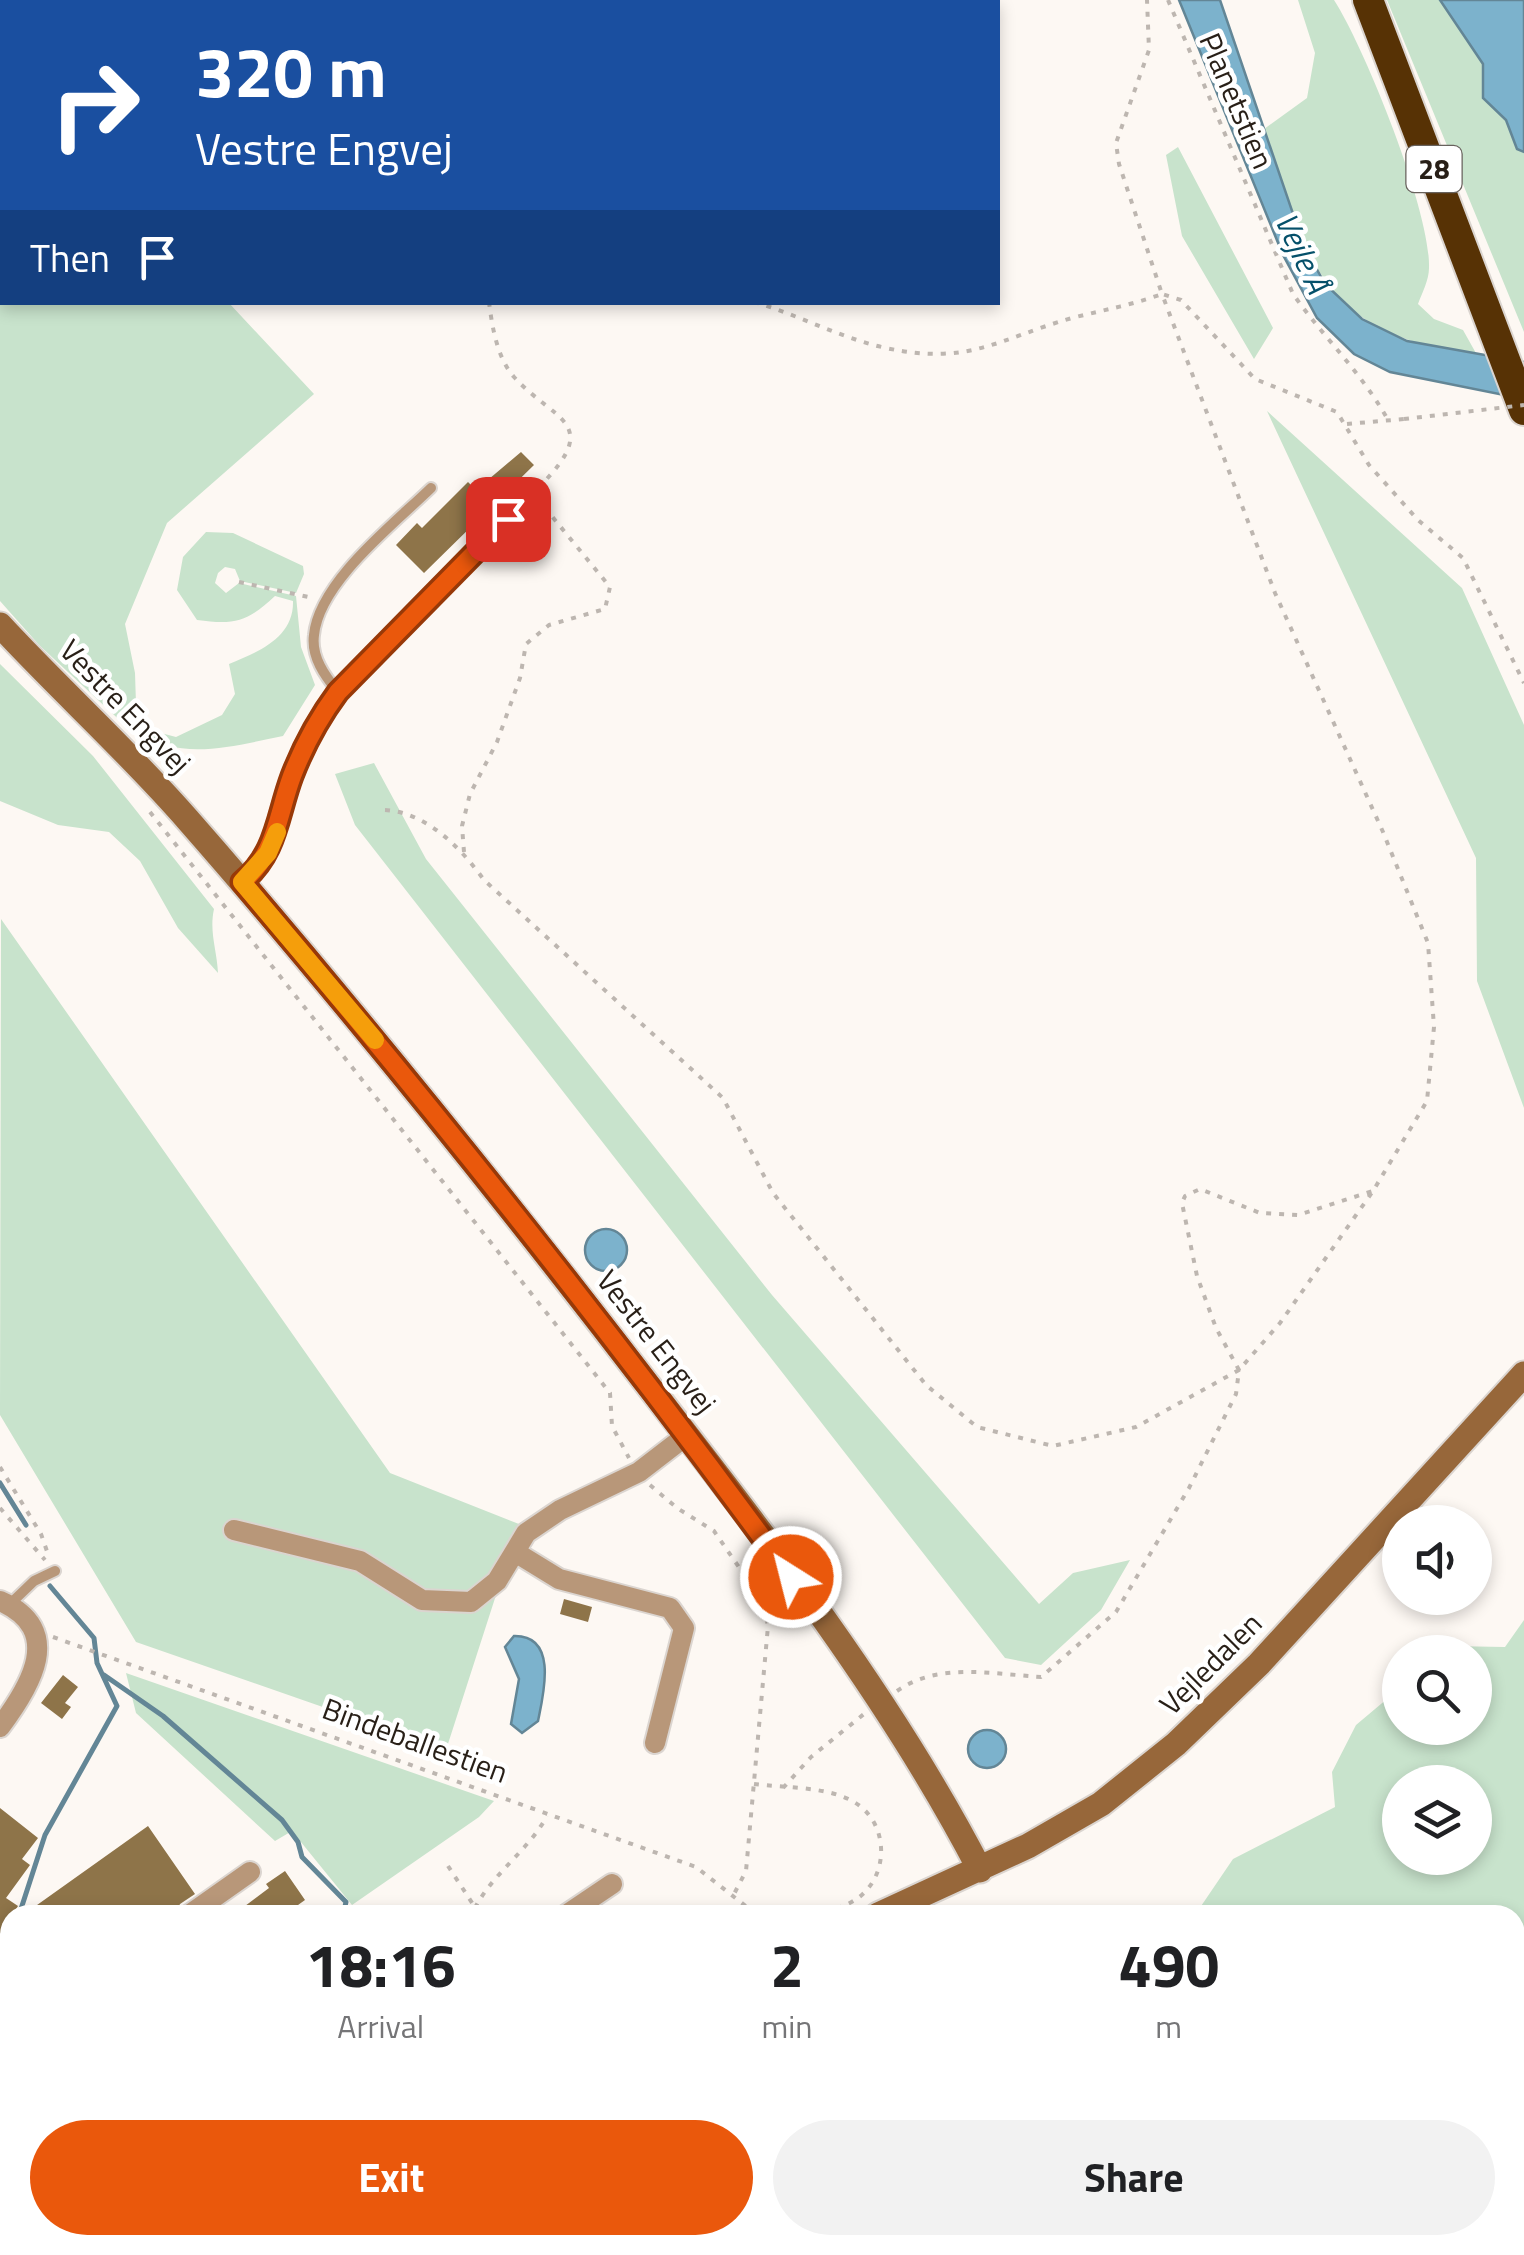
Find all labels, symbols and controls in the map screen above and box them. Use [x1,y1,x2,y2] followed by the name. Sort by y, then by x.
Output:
[195,18,387,124] text: 320 m
[1188,25,1286,176] street label: Planetstien
[30,40,160,170] icon: right
[195,114,453,182] text: Vestre Engvej
[1406,146,1462,192] road number: 28
[1263,204,1343,302] water label: Vejle Å
[30,229,110,287] text: Then
[130,230,185,285] icon: arrive
[466,477,551,562] pin
[481,492,536,547] icon: arrive
[49,628,202,784] street label: Vestre Engvej
[586,1259,728,1423] street label: Vestre Engvej
[1382,1505,1492,1875] map controls
[1382,1505,1492,1615] button: sound
[739,1525,843,1629] position arrow
[1148,1601,1272,1725] street label: Vejledalen
[1382,1635,1492,1745] button: search
[316,1685,515,1795] street label: Bindeballestien
[1382,1765,1492,1875] button: layers
[306,1919,456,2010] text: 18:16
[770,1919,804,2010] text: 2
[1118,1919,1219,2010] text: 490
[337,2002,424,2050] text: Arrival
[761,2002,812,2050] text: min
[1155,2002,1182,2050] text: m
[30,2120,753,2235] button: Exit
[773,2120,1495,2235] button: Share

